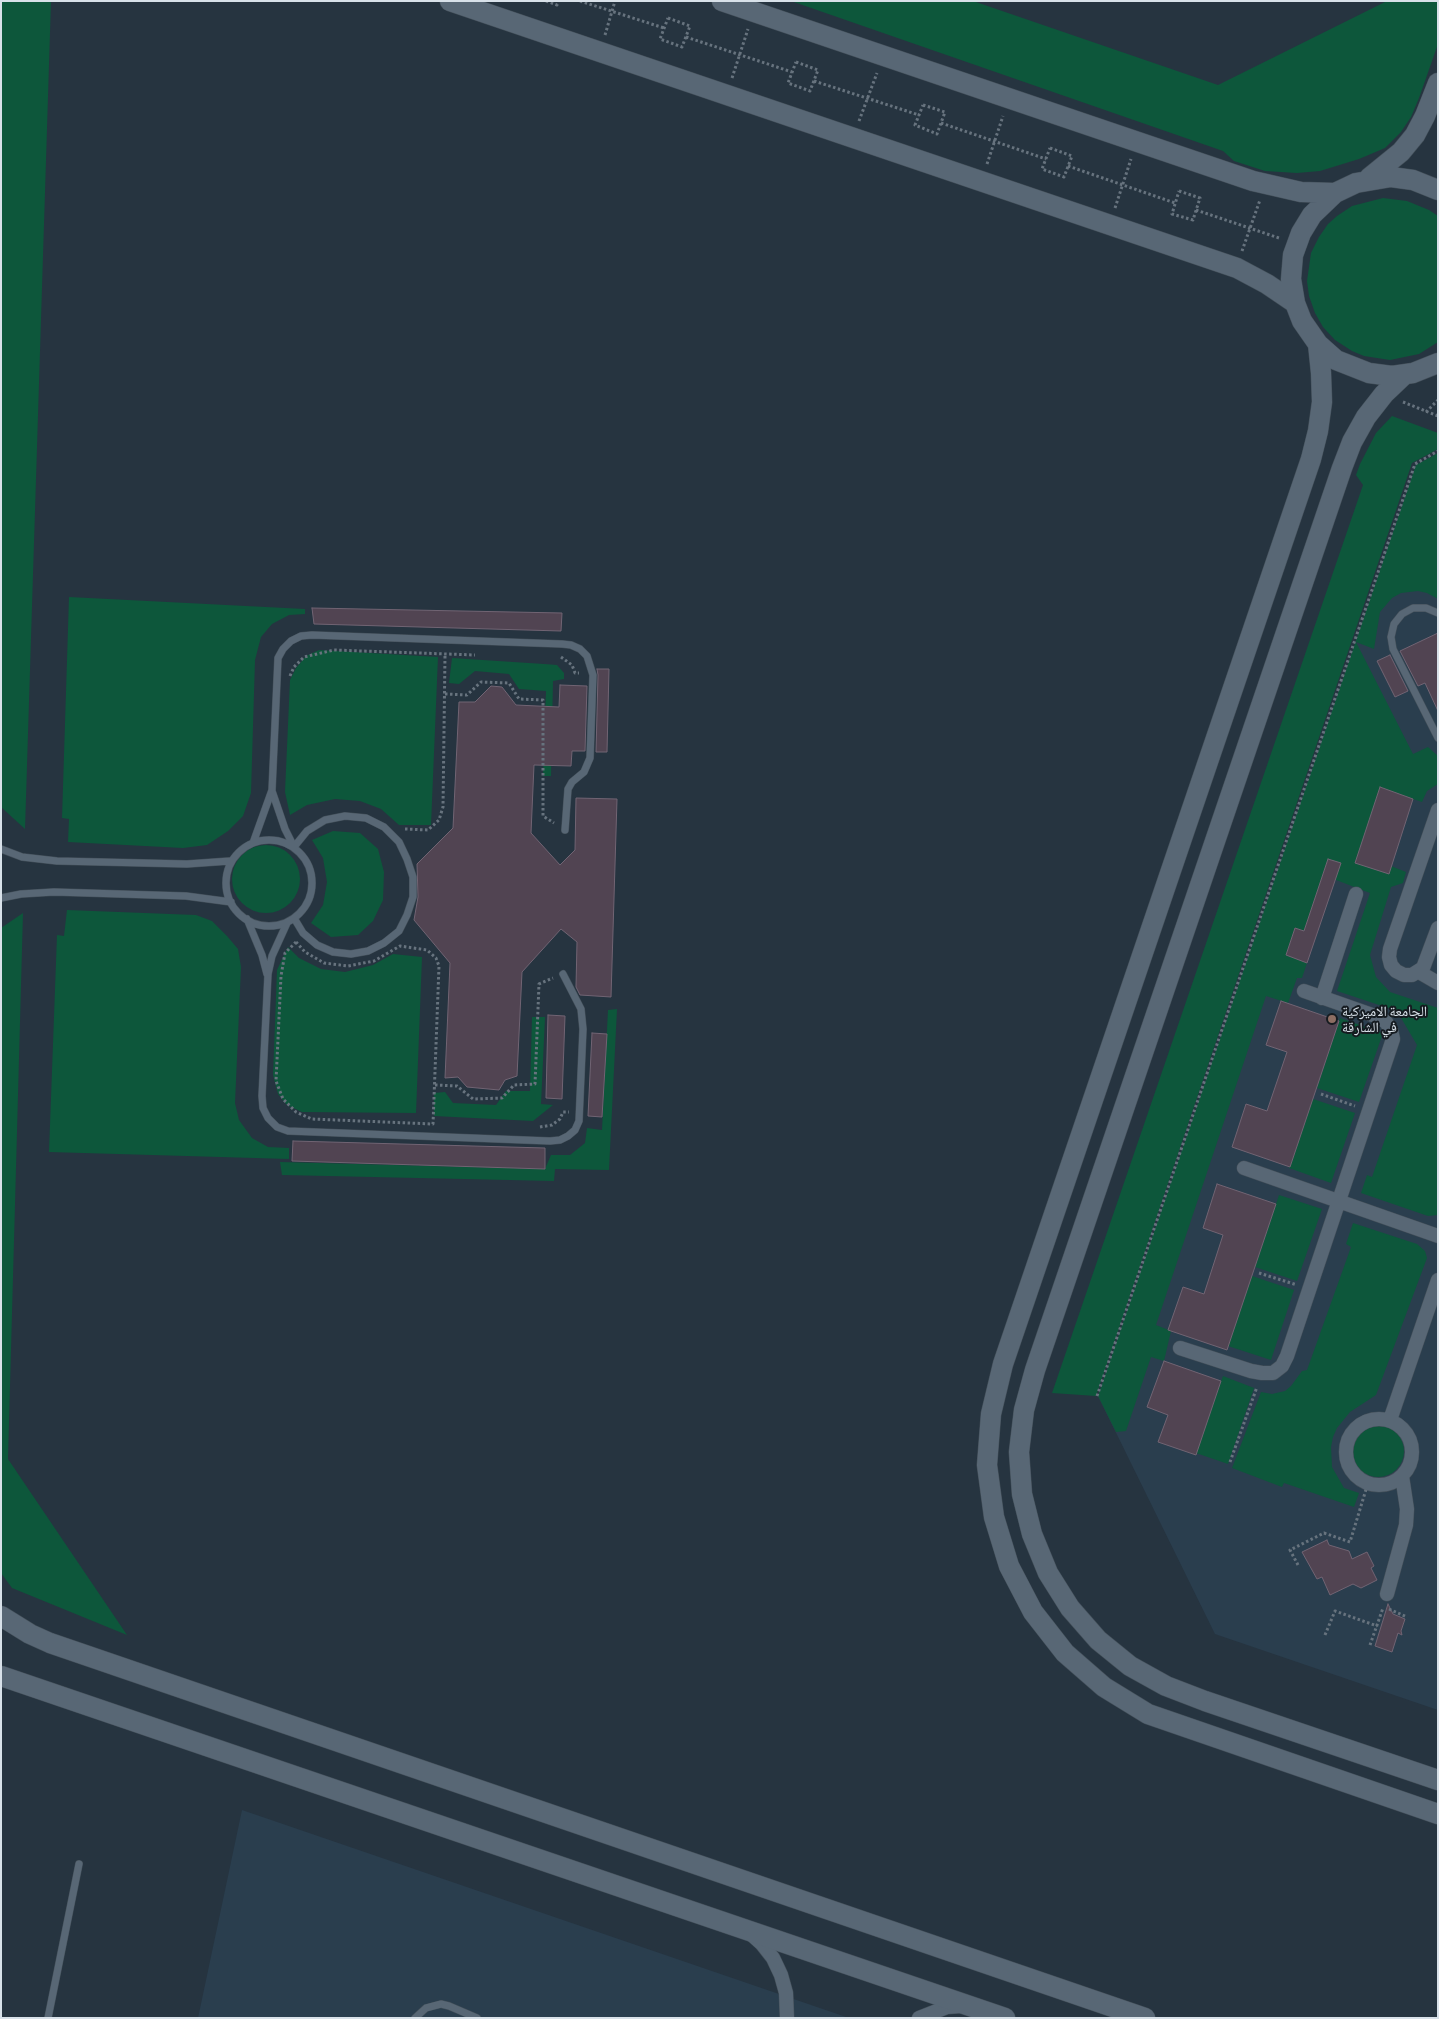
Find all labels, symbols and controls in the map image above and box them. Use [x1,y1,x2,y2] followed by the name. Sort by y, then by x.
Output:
[1342,1003,1427,1036] place label: الجامعة الاميركية في الشارقة
[1326,1013,1338,1025] marker: الجامعة الاميركية في الشارقة

